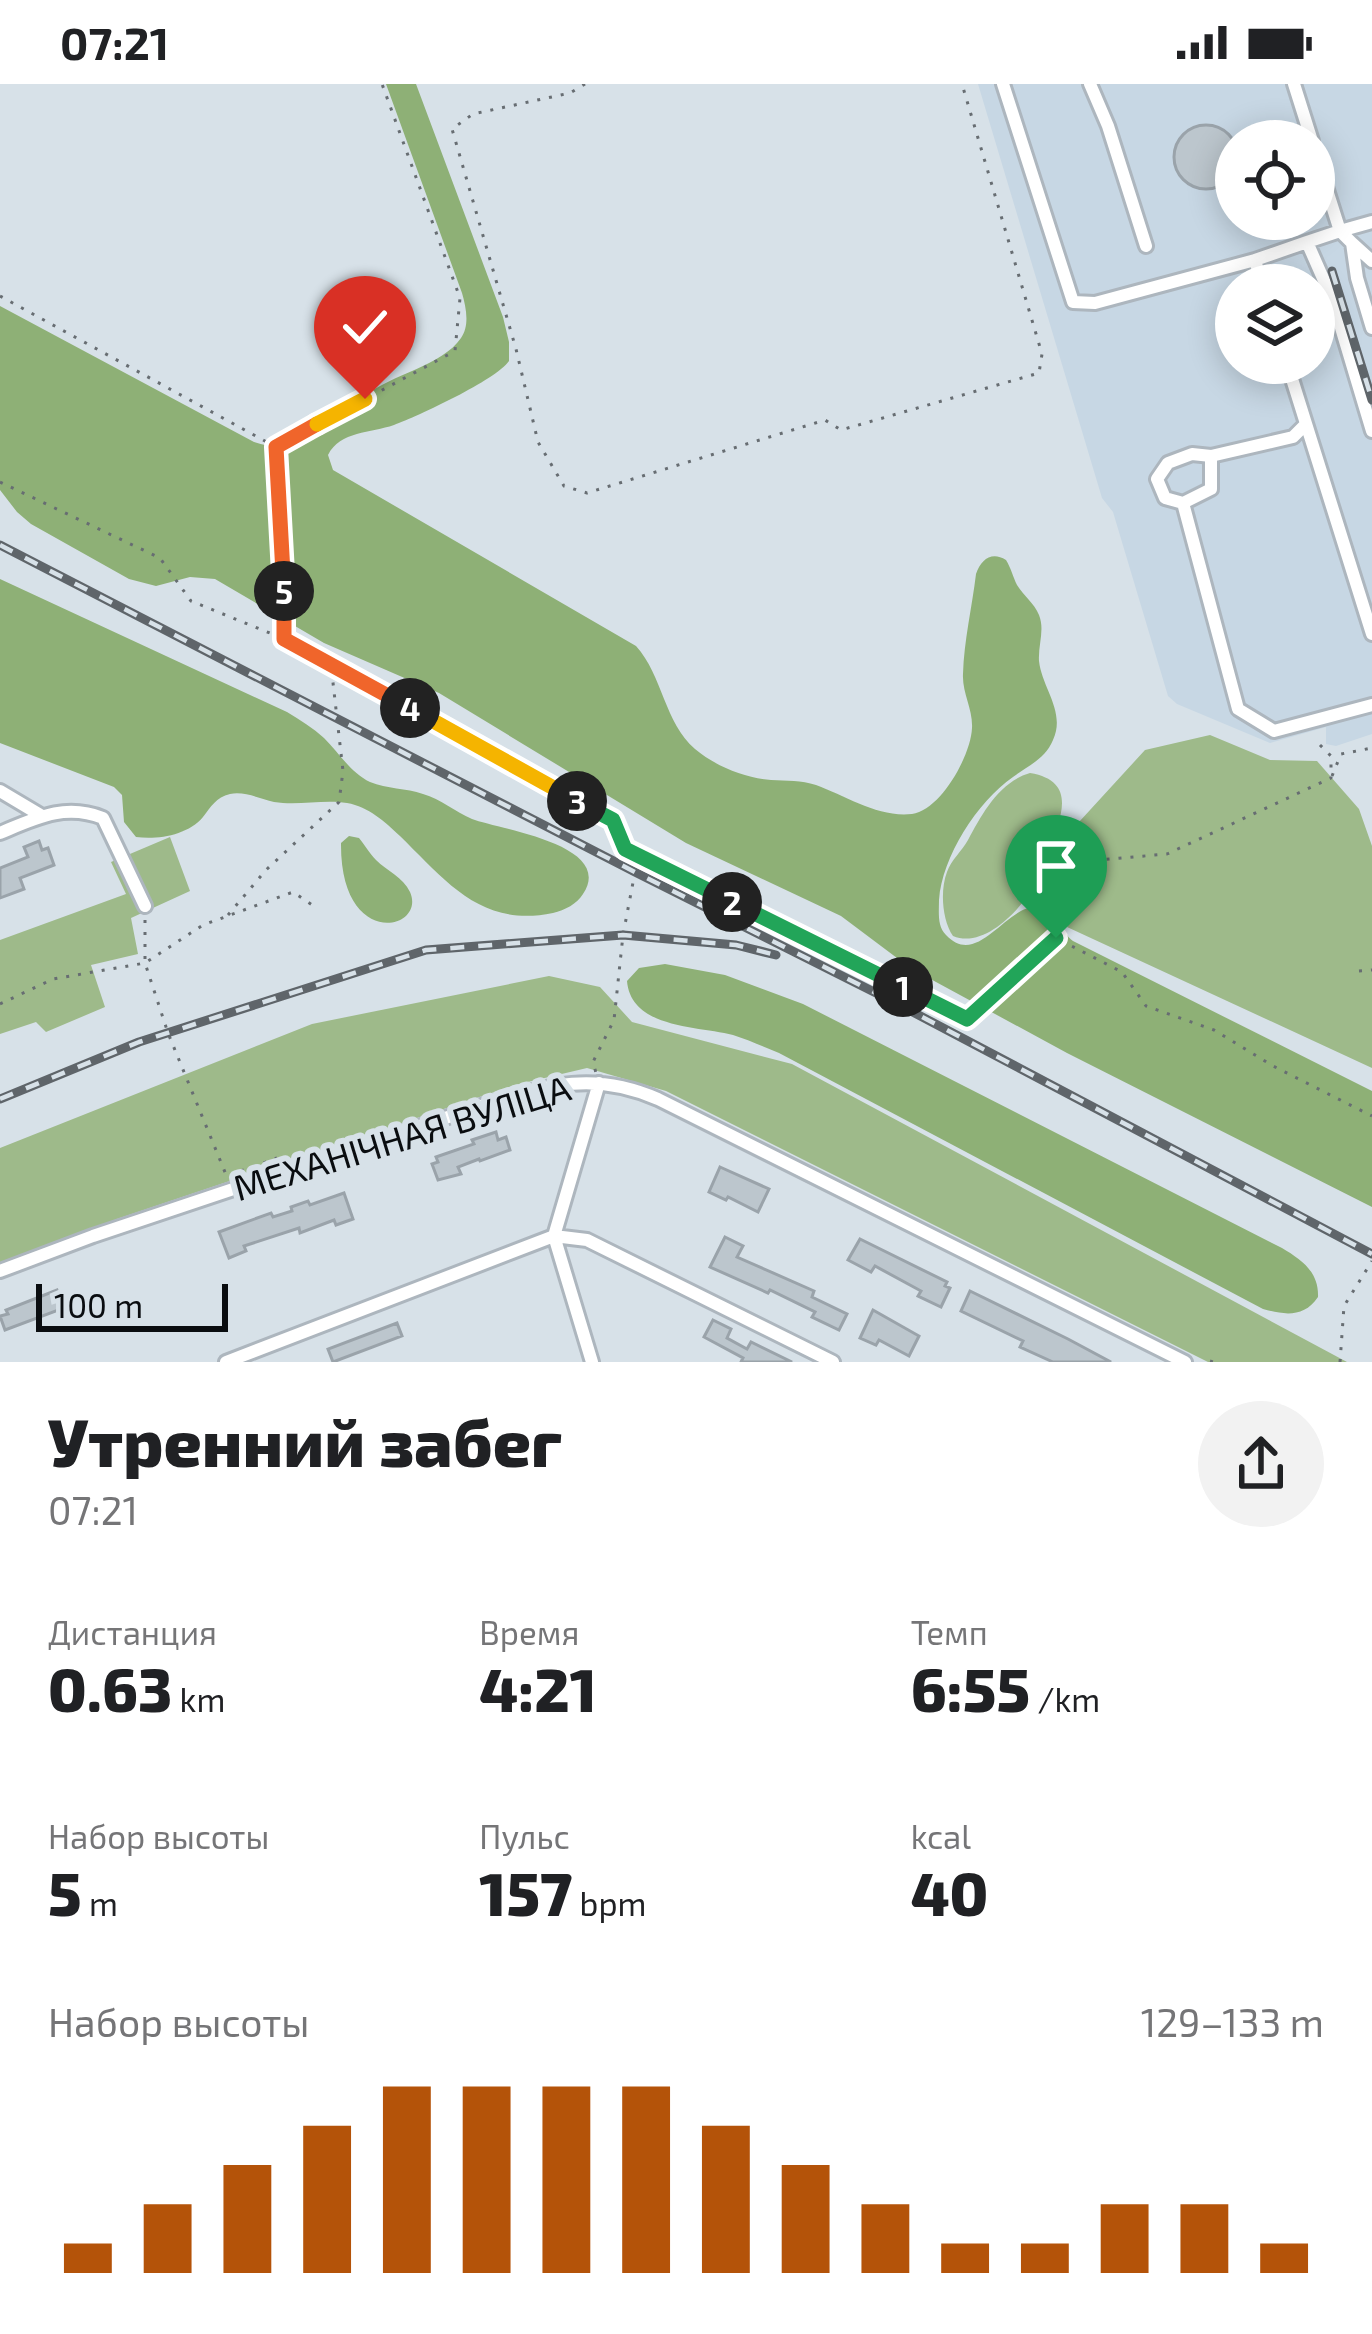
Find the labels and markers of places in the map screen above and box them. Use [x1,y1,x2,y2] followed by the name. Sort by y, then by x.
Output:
[314,276,416,399] pin
[254,561,314,621] pin: 5
[380,678,440,738] pin: 4
[547,771,607,831] pin: 3
[1005,815,1107,938] pin
[702,872,762,932] pin: 2
[873,957,933,1017] pin: 1

